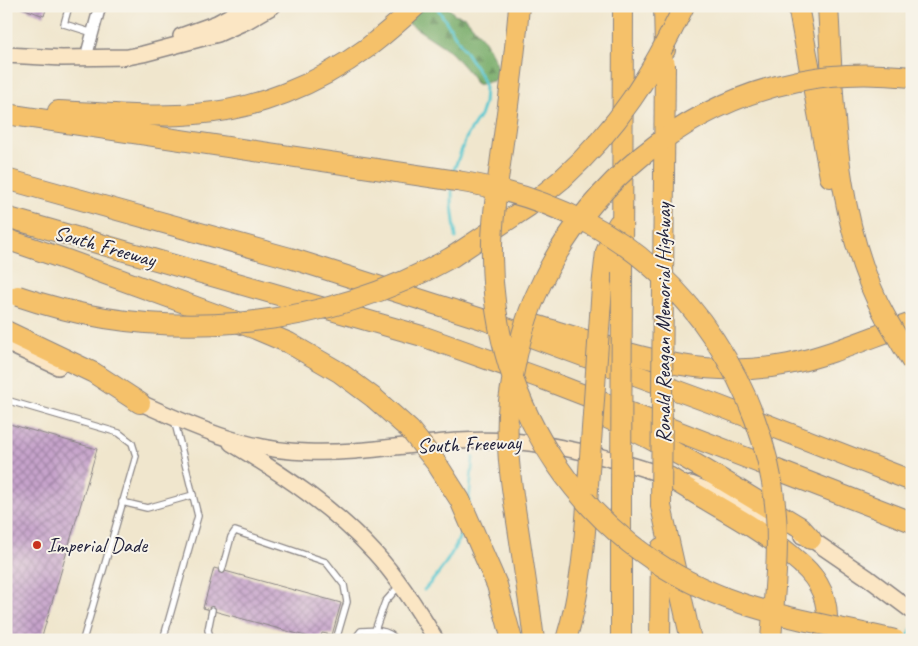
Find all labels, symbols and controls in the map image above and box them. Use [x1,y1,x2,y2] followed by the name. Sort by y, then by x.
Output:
[650,201,676,443] street label: Ronald Reagan Memorial Highway
[51,219,160,273] street label: South Freeway
[417,429,523,459] street label: South Freeway
[47,532,148,558] place label: Imperial Dade
[31,539,43,551] marker: Imperial Dade

